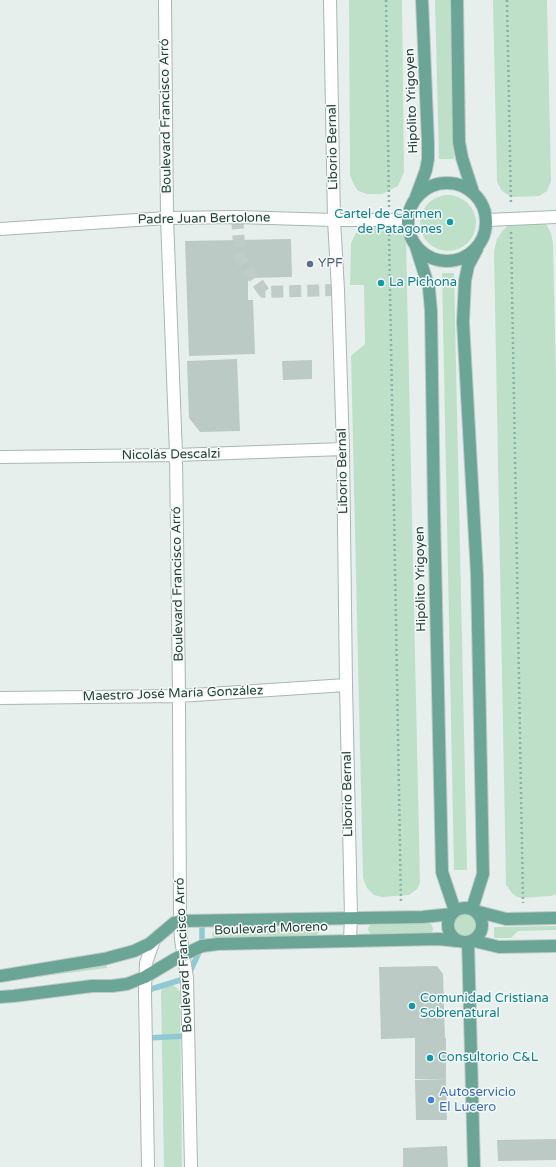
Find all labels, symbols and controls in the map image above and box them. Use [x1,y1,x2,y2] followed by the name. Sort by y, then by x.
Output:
[157,38,175,194] street label: Boulevard Francisco Arró
[402,48,422,154] street label: Hipólito Yrigoyen
[324,104,342,190] street label: Liborio Bernal
[334,207,442,238] place label: Cartel de Carmen de Patagones
[138,210,270,228] street label: Padre Juan Bertolone
[445,217,455,227] marker: Cartel de Carmen de Patagones
[318,256,343,272] place label: YPF
[305,259,315,269] marker: YPF
[389,275,457,291] place label: La Pichona
[376,278,386,288] marker: La Pichona
[334,428,352,514] street label: Liborio Bernal
[121,446,221,464] street label: Nicolás Descalzi
[169,506,187,662] street label: Boulevard Francisco Arró
[412,526,430,632] street label: Hipólito Yrigoyen
[82,683,264,705] street label: Maestro José María González
[339,751,357,837] street label: Liborio Bernal
[172,877,196,1033] street label: Boulevard Francisco Arró
[214,919,328,939] street label: Boulevard Moreno
[420,991,549,1022] place label: Comunidad Cristiana Sobrenatural
[407,1001,417,1011] marker: Comunidad Cristiana Sobrenatural
[438,1050,538,1066] place label: Consultorio C&L
[425,1053,435,1063] marker: Consultorio C&L
[439,1085,516,1116] place label: Autoservicio El Lucero
[426,1095,436,1105] marker: Autoservicio El Lucero

